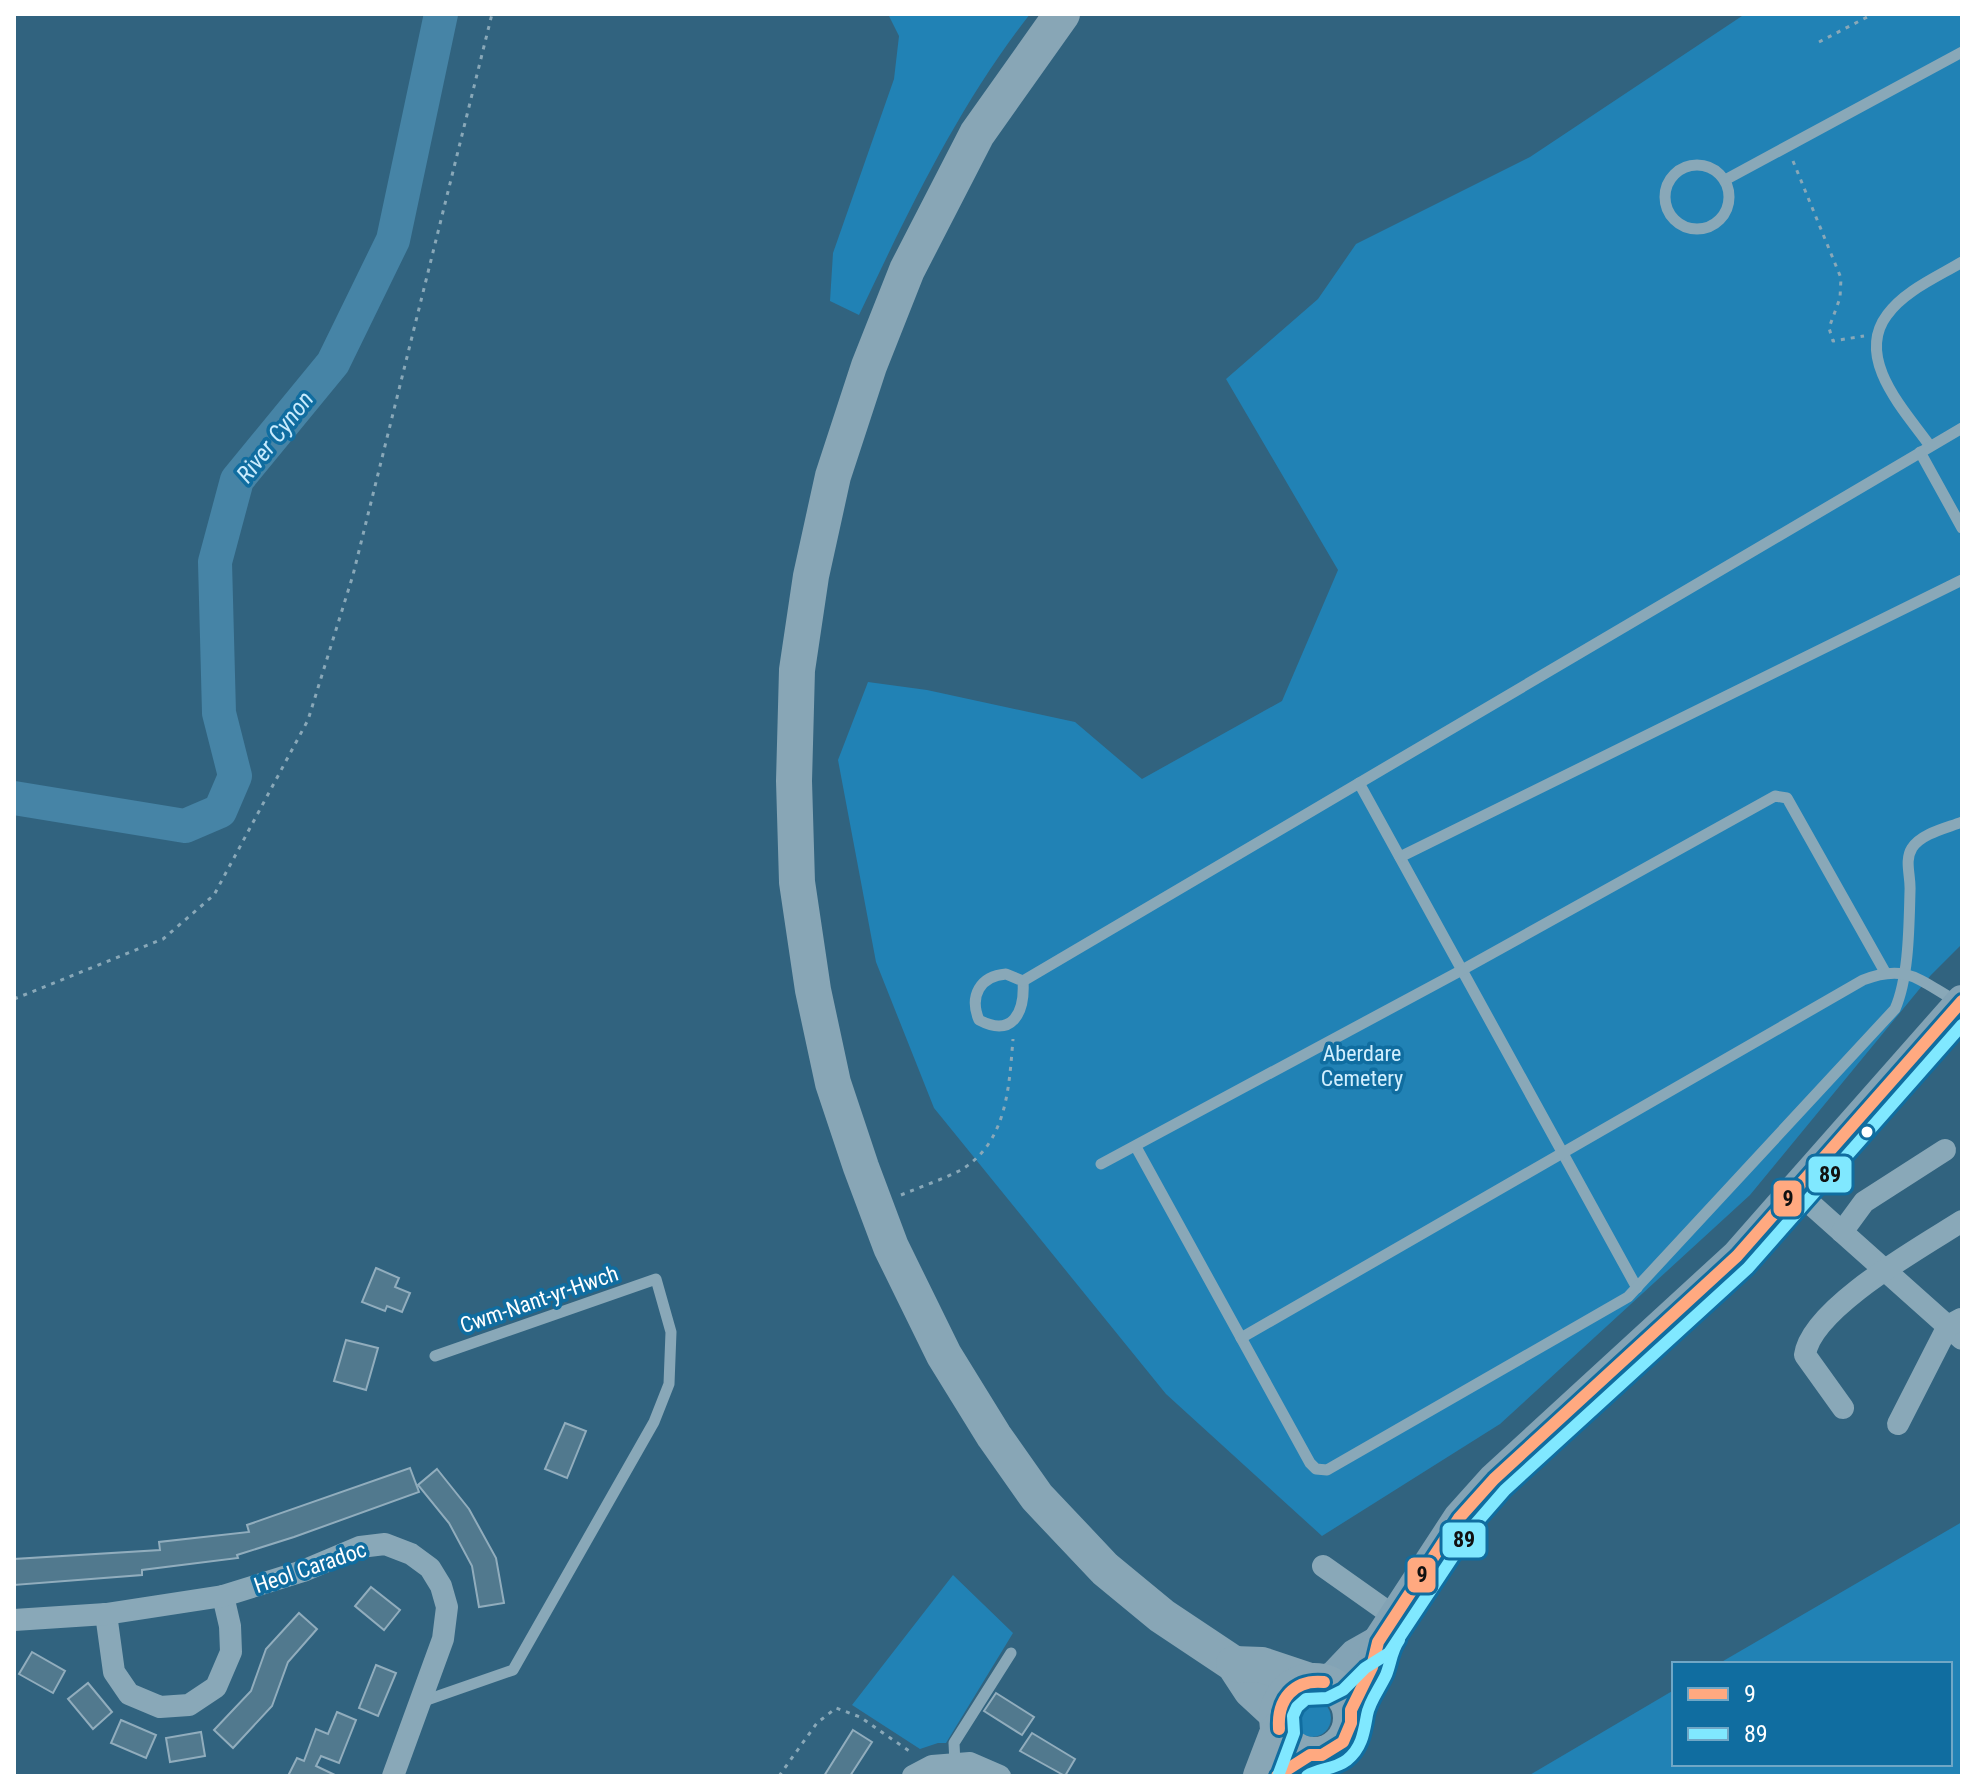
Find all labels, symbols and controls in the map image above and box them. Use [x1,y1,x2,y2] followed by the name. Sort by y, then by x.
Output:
[231,386,319,488] water label: River Cynon
[1321,1041,1403,1091] park label: Aberdare Cemetery
[1859,1124,1875,1140] unlabelled marker
[1807,1155,1853,1194] line badge: 89
[1819,1162,1841,1187] text: 89
[1772,1179,1803,1218] line badge: 9
[1782,1186,1794,1211] text: 9
[457,1261,622,1338] street label: Cwm-Nant-yr-Hwch
[1441,1521,1487,1559] line badge: 89
[1453,1527,1475,1552] text: 89
[251,1537,370,1598] street label: Heol Caradoc
[1406,1556,1437,1594] line badge: 9
[1416,1562,1428,1587] text: 9
[1672,1662,1952,1766] legend
[1744,1680,1756,1708] text: 9
[1744,1720,1768,1748] text: 89

